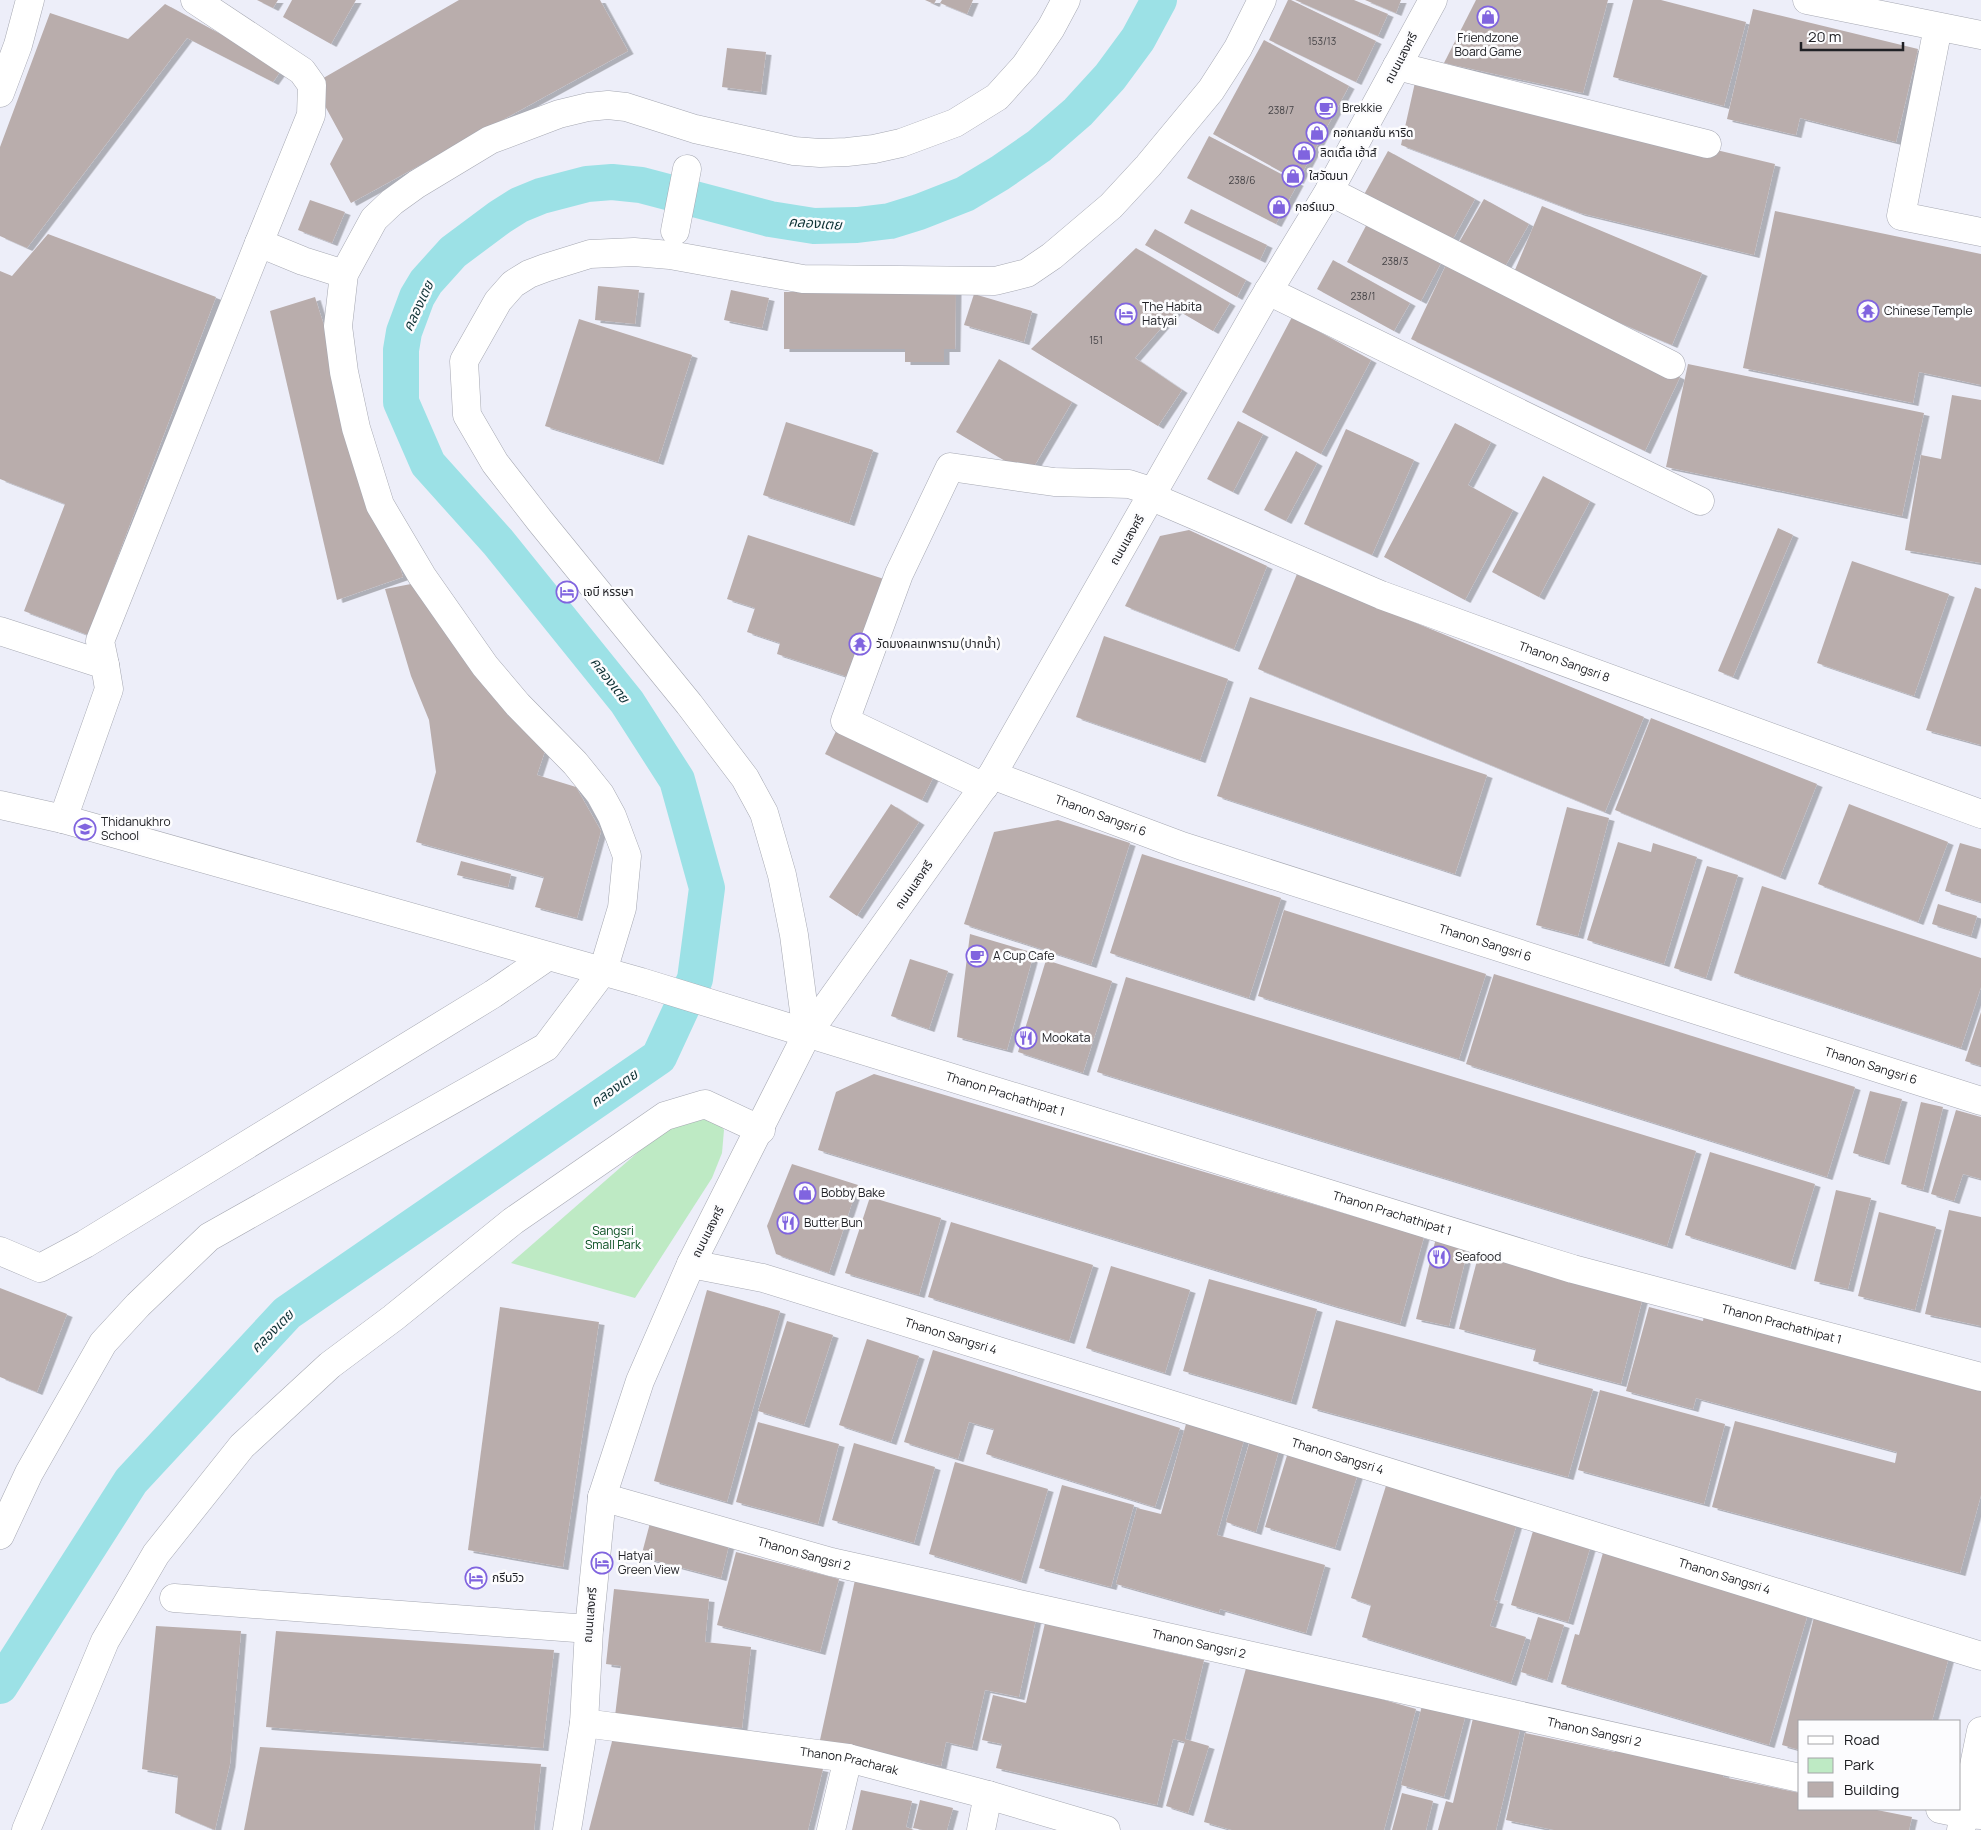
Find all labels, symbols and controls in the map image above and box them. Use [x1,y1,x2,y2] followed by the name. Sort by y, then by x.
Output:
[1476,5,1500,29] shop icon: Friendzone Board Game
[1801,20,1904,52] scale bar
[1808,26,1841,47] text: 20 m
[1380,29,1421,86] street label: ถนนเเสงศรี
[1454,29,1522,60] place label: Friendzone Board Game
[1308,34,1336,48] house number: 153/13
[1314,96,1338,120] cafe icon: Brekkie
[1342,99,1382,116] place label: Brekkie
[1268,103,1294,117] house number: 238/7
[1305,121,1329,145] shop icon: กอกเลคชั่น หาริด
[1333,124,1413,141] place label: กอกเลคชั่น หาริด
[1292,141,1316,165] shop icon: ลิตเติ้ล เฮ้าส์
[1320,144,1377,161] place label: ลิตเติ้ล เฮ้าส์
[1281,164,1305,188] shop icon: ใสวัฒนา
[1309,167,1348,184] place label: ใสวัฒนา
[1228,173,1256,187] house number: 238/6
[1267,195,1291,219] shop icon: กอร์แนว
[1295,198,1335,215] place label: กอร์แนว
[788,211,844,234] water label: คลองเตย
[1382,254,1408,268] house number: 238/3
[398,276,438,334] water label: คลองเตย
[1351,289,1375,303] house number: 238/1
[1142,298,1202,329] place label: The Habita Hatyai
[1856,299,1880,323] temple icon: Chinese Temple
[1114,302,1138,326] hotel icon: The Habita Hatyai
[1884,302,1972,319] place label: Chinese Temple
[1089,333,1103,347] house number: 151
[1105,511,1148,568] street label: ถนนเเสงศรี
[555,580,579,604] hotel icon: เจบี หรรษา
[583,583,634,600] place label: เจบี หรรษา
[848,632,872,656] temple icon: วัดมงคลเทพาราม(ปากน้ำ)
[876,635,1001,652] place label: วัดมงคลเทพาราม(ปากน้ำ)
[1516,637,1612,686] street label: Thanon Sangsri 8
[586,653,635,708] water label: คลองเตย
[1053,790,1149,840] street label: Thanon Sangsri 6
[101,813,171,844] place label: Thidanukhro School
[73,817,97,841] school or university icon: Thidanukhro School
[891,857,937,912] street label: ถนนเเสงศรี
[1437,920,1534,965] street label: Thanon Sangsri 6
[965,944,989,968] cafe icon: A Cup Cafe
[993,947,1055,964] place label: A Cup Cafe
[1014,1026,1038,1050] restaurant icon: Mookata
[1042,1029,1090,1046] place label: Mookata
[1823,1043,1920,1088] street label: Thanon Sangsri 6
[586,1064,642,1111] water label: คลองเตย
[944,1067,1067,1120] street label: Thanon Prachathipat 1
[793,1181,817,1205] shop icon: Bobby Bake
[821,1184,885,1201] place label: Bobby Bake
[1331,1186,1454,1239] street label: Thanon Prachathipat 1
[687,1203,728,1260] street label: ถนนเเสงศรี
[776,1211,800,1235] restaurant icon: Butter Bun
[804,1214,863,1231] place label: Butter Bun
[585,1222,642,1253] park label: Sangsri Small Park
[1427,1245,1451,1269] restaurant icon: Seafood
[1455,1248,1501,1265] place label: Seafood
[1720,1300,1844,1348] street label: Thanon Prachathipat 1
[246,1304,298,1356] water label: คลองเตย
[903,1313,999,1358] street label: Thanon Sangsri 4
[1289,1434,1386,1478] street label: Thanon Sangsri 4
[756,1533,852,1574] street label: Thanon Sangsri 2
[618,1547,680,1578] place label: Hatyai Green View
[590,1551,614,1575] hotel icon: Hatyai Green View
[1676,1554,1773,1598] street label: Thanon Sangsri 4
[464,1566,488,1590] hotel icon: กรีนวิว
[492,1569,524,1586] place label: กรีนวิว
[579,1586,600,1643] street label: ถนนเเสงศรี
[1150,1625,1248,1662] street label: Thanon Sangsri 2
[1546,1713,1643,1750] street label: Thanon Sangsri 2
[1798,1720,1961,1810] legend
[1844,1729,1880,1750] text: Road
[799,1743,901,1779] street label: Thanon Pracharak
[1844,1754,1874,1775] text: Park
[1844,1779,1899,1800] text: Building

